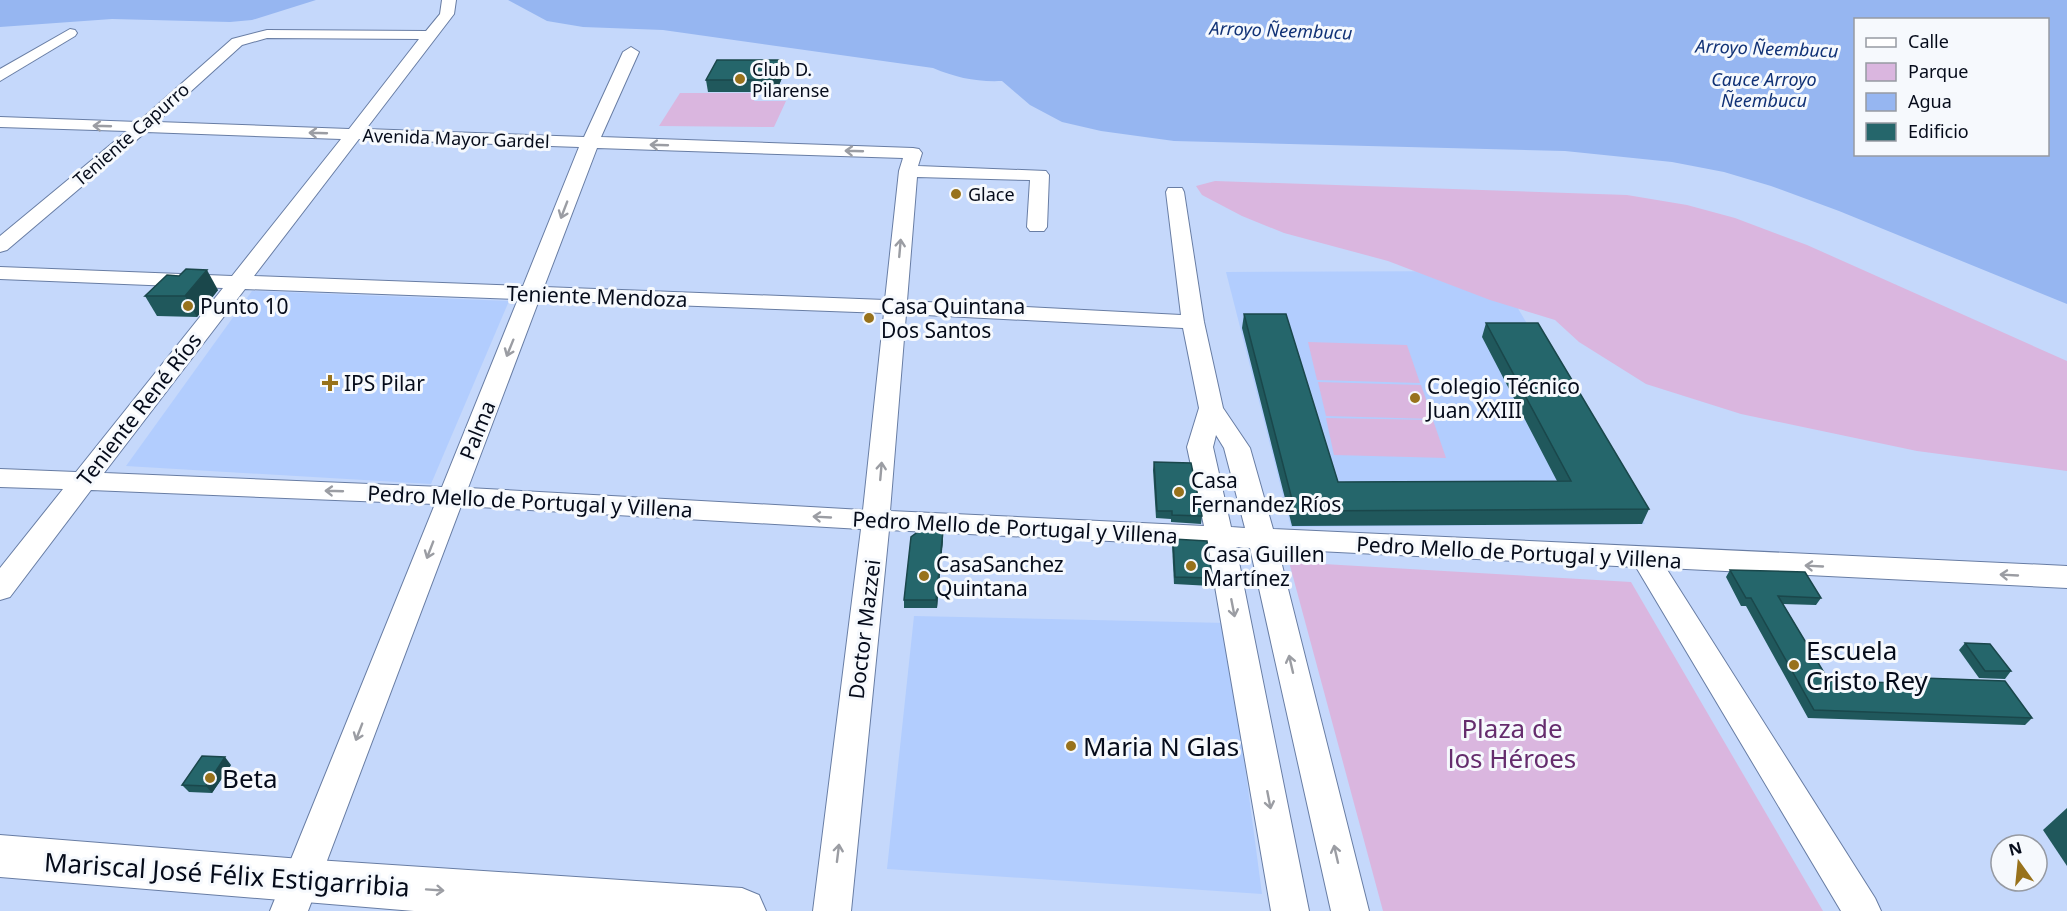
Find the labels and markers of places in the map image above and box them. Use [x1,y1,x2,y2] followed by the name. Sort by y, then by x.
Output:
[752,57,829,102] place label: Club D. Pilarense
[733,72,747,86] marker: Club D. Pilarense
[968,182,1015,206] place label: Glace
[949,187,963,201] marker: Glace
[200,292,288,320] place label: Punto 10
[881,292,1025,344] place label: Casa Quintana Dos Santos
[181,299,195,313] marker: Punto 10
[862,311,876,325] marker: Casa Quintana Dos Santos
[344,369,425,397] place label: IPS Pilar
[1425,372,1580,424] place label: Colegio Técnico Juan XXIII
[321,374,339,392] marker: IPS Pilar
[1408,391,1422,405] marker: Colegio Técnico Juan XXIII
[1191,466,1341,518] place label: Casa Fernandez Ríos
[1172,485,1186,499] marker: Casa Fernandez Ríos
[1203,540,1325,592] place label: Casa Guillen Martínez
[936,550,1064,602] place label: CasaSanchez Quintana
[1184,559,1198,573] marker: Casa Guillen Martínez
[917,569,931,583] marker: CasaSanchez Quintana
[1806,632,1929,698] place label: Escuela Cristo Rey
[1787,658,1801,672] marker: Escuela Cristo Rey
[1083,728,1239,764] place label: Maria N Glas
[1064,739,1078,753] marker: Maria N Glas
[222,760,278,796] place label: Beta
[203,771,217,785] marker: Beta

